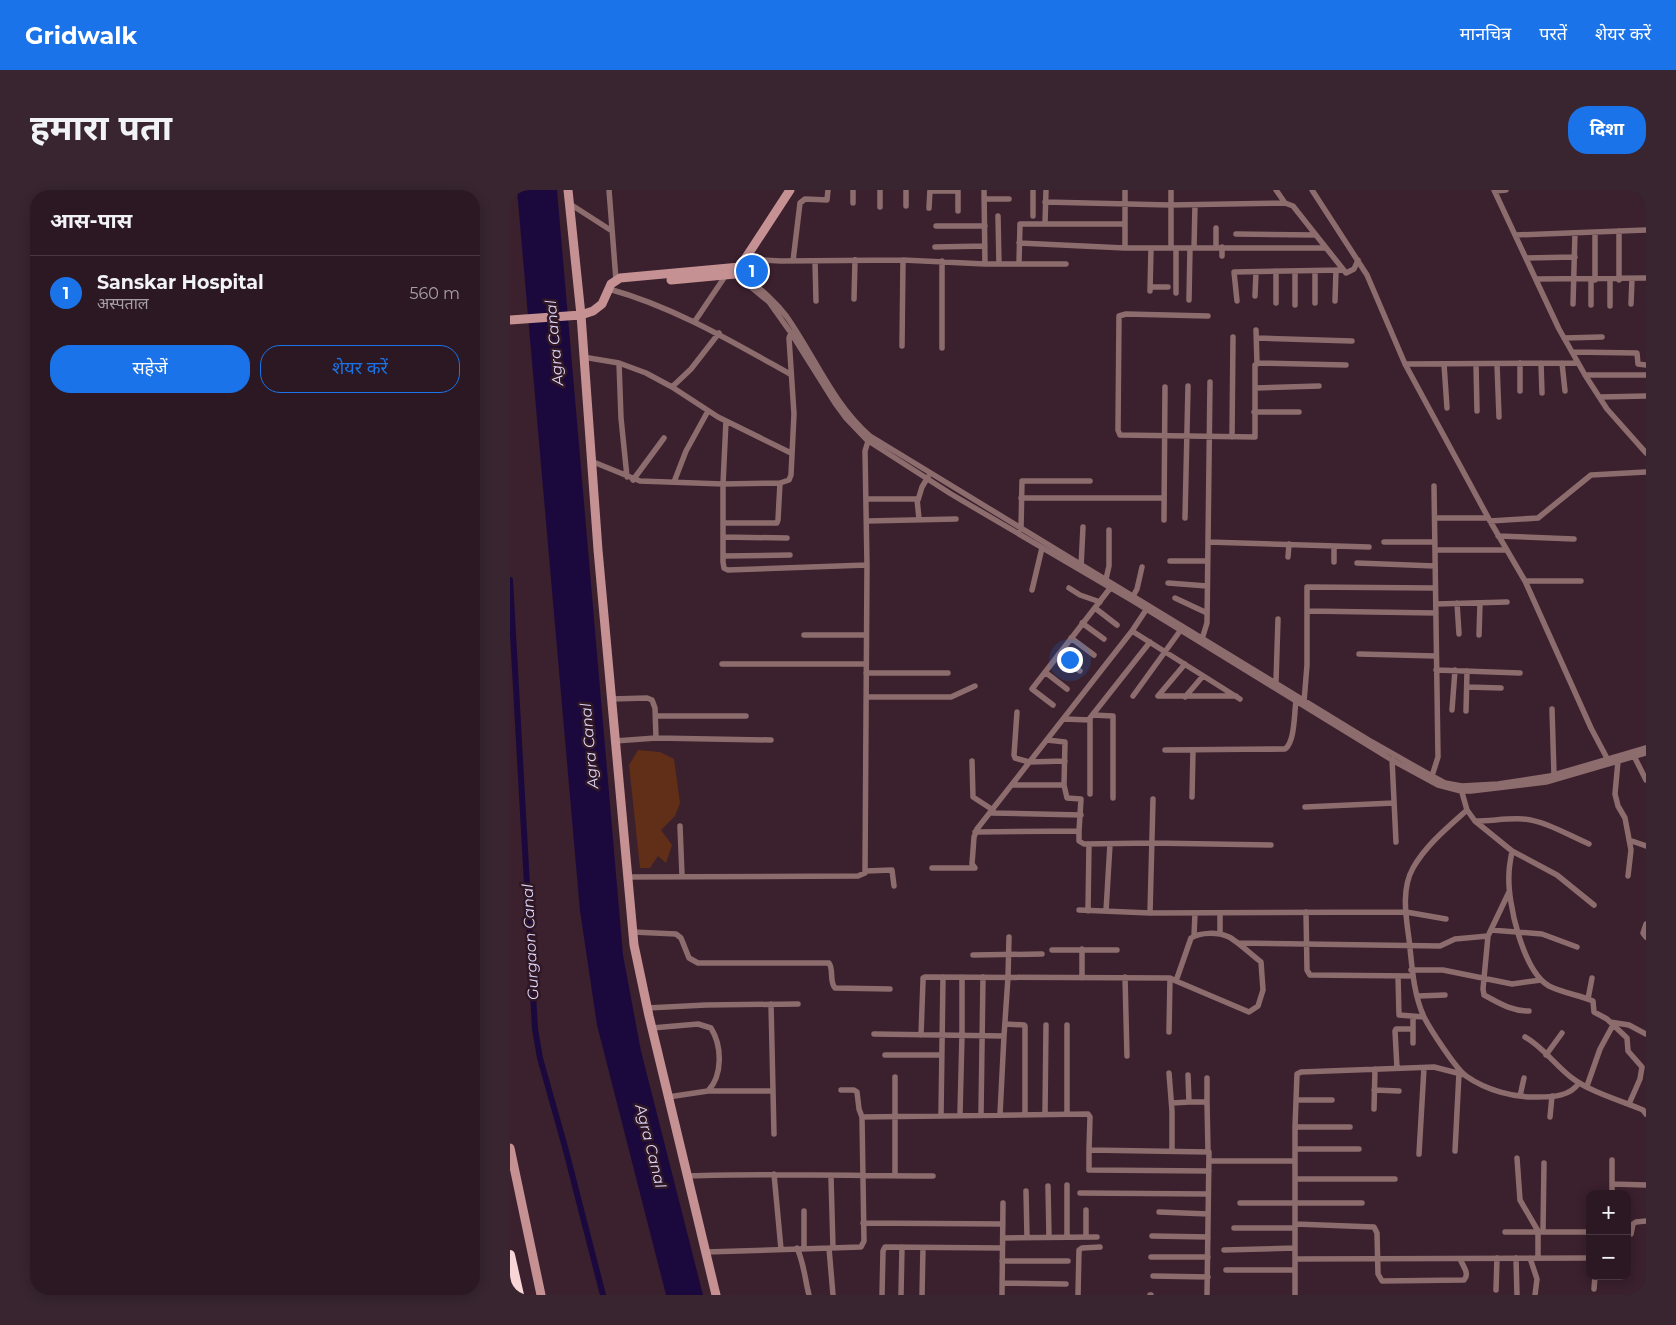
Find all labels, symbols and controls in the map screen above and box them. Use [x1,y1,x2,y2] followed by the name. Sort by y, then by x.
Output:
[25,21,137,50] text: Gridwalk
[1460,23,1511,45] text: मानचित्र
[1539,23,1567,45] text: परतें
[1595,23,1651,45] text: शेयर करें
[30,106,172,149] text: हमारा पता
[1568,106,1646,154] button: दिशा
[50,208,132,233] text: आस-पास
[736,252,768,290] pin: 1
[97,271,264,294] text: Sanskar Hospital
[63,284,69,303] text: 1
[409,284,460,303] text: 560 m
[97,294,149,313] text: अस्पताल
[541,299,567,388] water label: Agra Canal
[50,345,250,393] button: सहेजें
[260,345,460,393] button: शेयर करें
[1057,647,1083,673] your location
[576,702,602,791] water label: Agra Canal
[517,883,543,1001] water label: Gurgaon Canal
[631,1101,671,1190] water label: Agra Canal
[1586,1190,1631,1280] map controls
[1586,1190,1631,1235] button: +
[1586,1235,1631,1280] button: −

